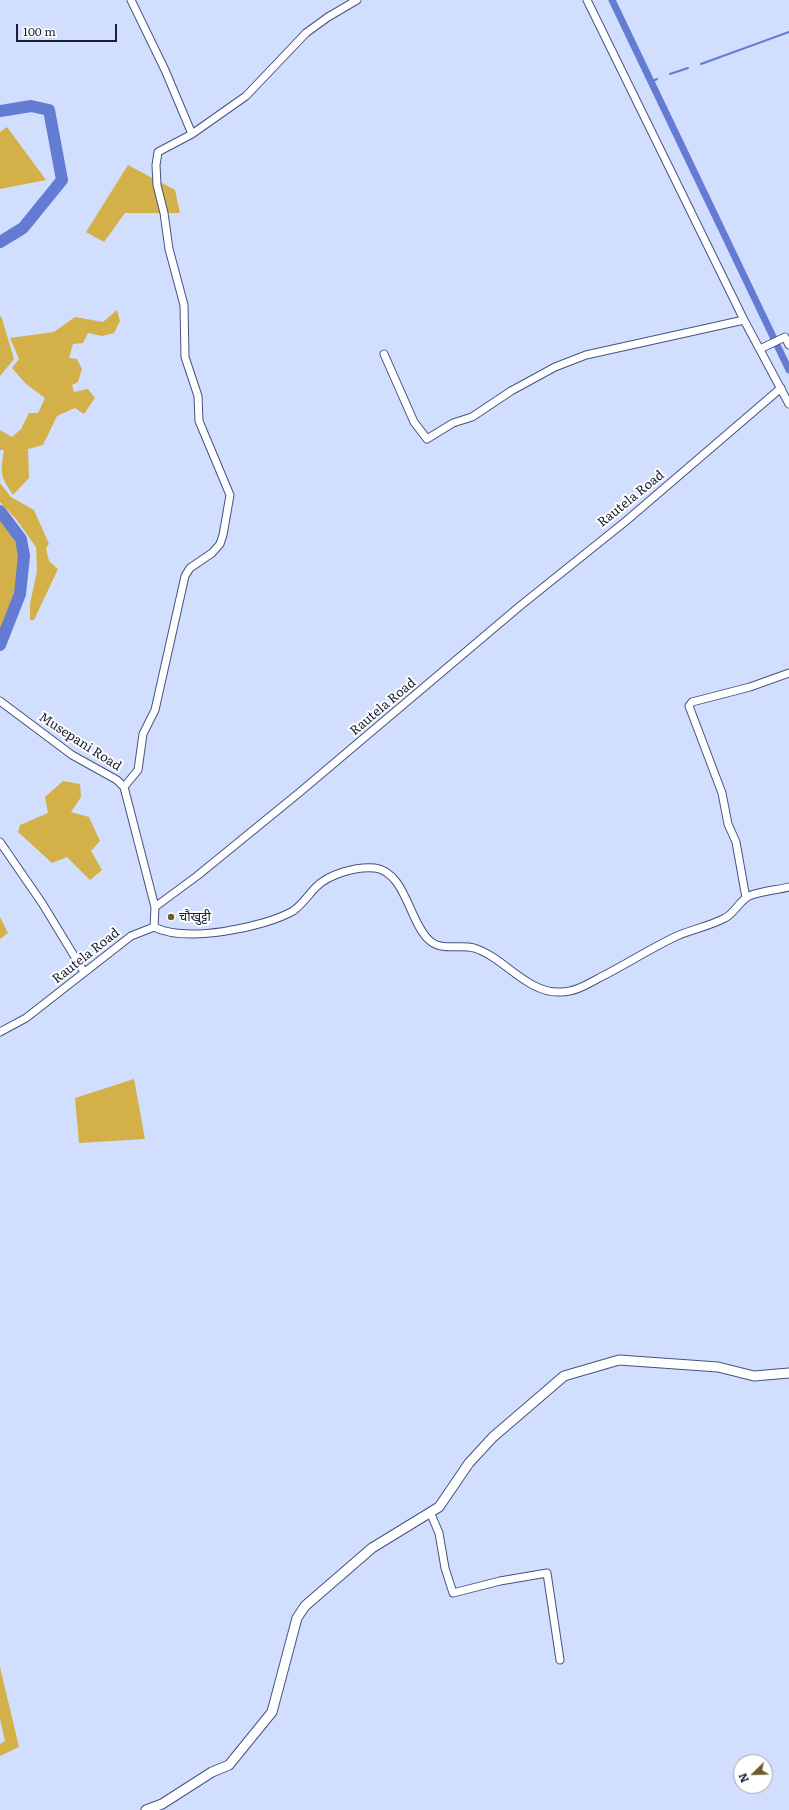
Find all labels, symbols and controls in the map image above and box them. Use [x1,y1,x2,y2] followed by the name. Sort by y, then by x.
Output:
[18,16,119,42] scale bar
[23,22,56,40] text: 100 m
[595,467,667,531] street label: Rautela Road
[347,675,419,739] street label: Rautela Road
[36,710,124,774] street label: Musepani Road
[179,909,211,925] place label: चौखुट्टी
[166,912,176,922] marker: चौखुट्टी
[49,925,123,987] street label: Rautela Road
[733,1754,773,1794] north arrow
[734,1771,752,1786] text: N

